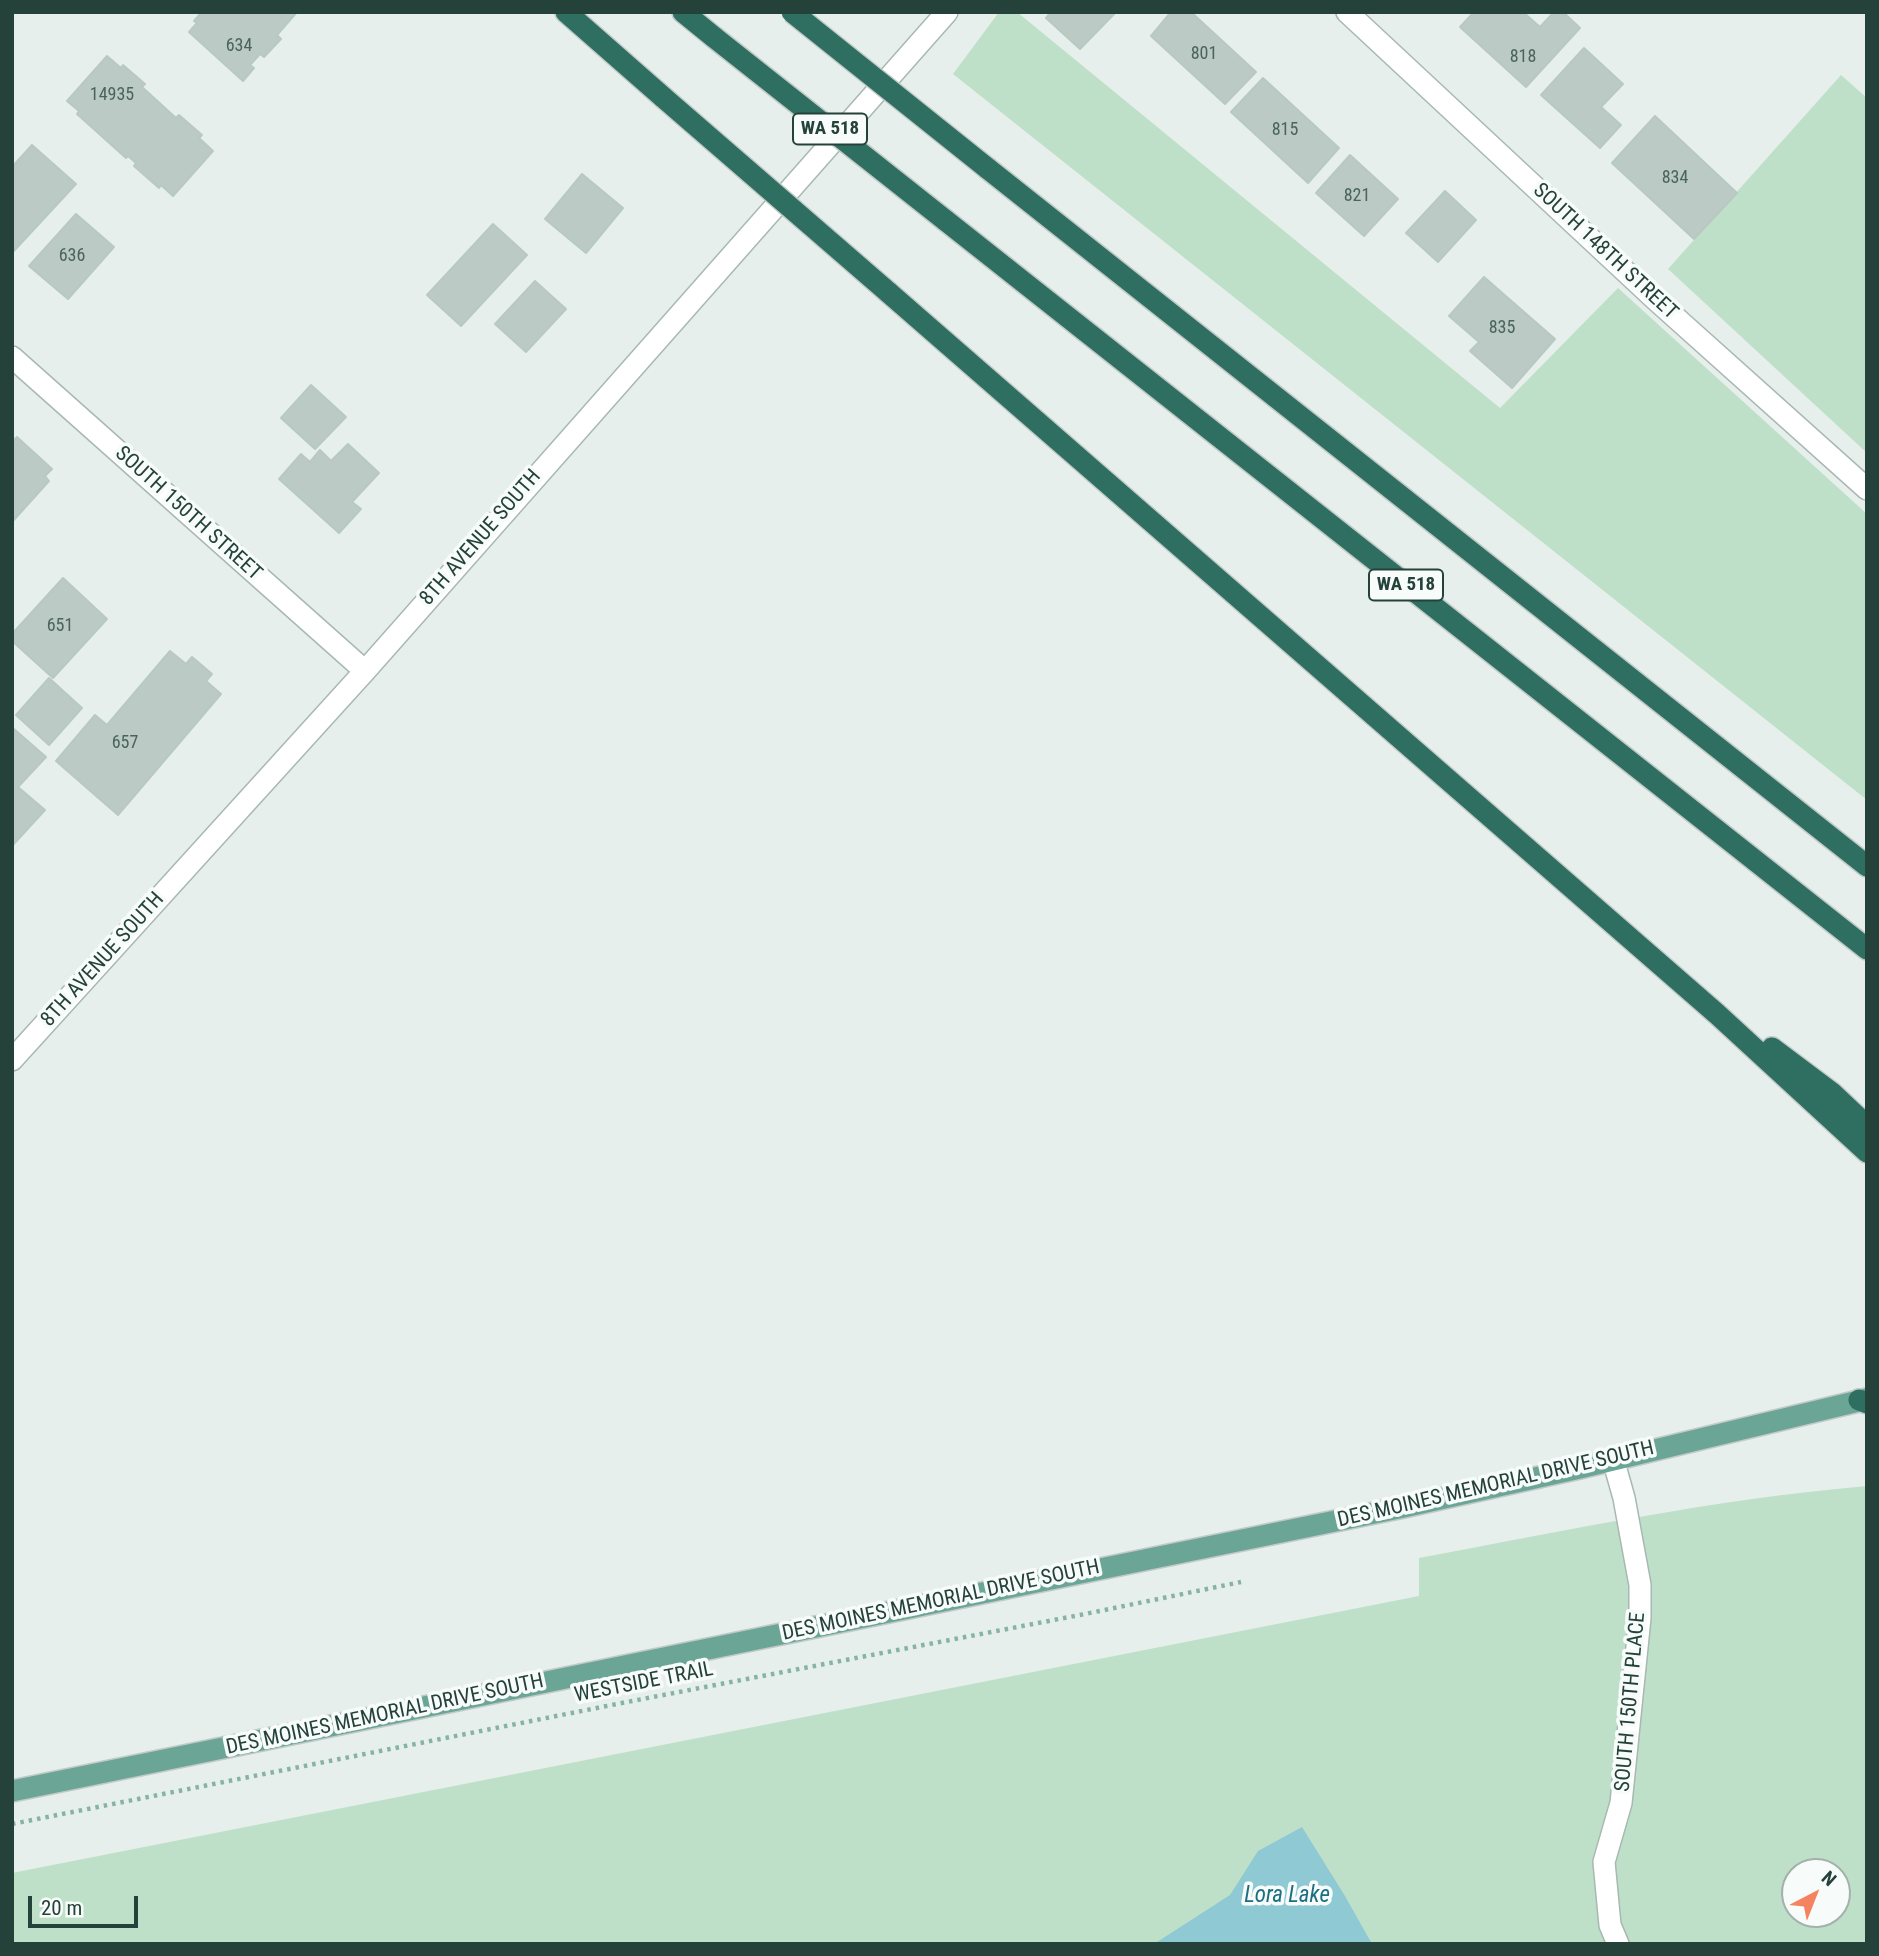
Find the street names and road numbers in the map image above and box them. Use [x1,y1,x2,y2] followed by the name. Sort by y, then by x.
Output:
[793,113,867,144] road number: WA 518
[1527,178,1683,326] street label: SOUTH 148TH STREET
[109,441,267,587] street label: SOUTH 150TH STREET
[415,465,547,611] street label: 8TH AVENUE SOUTH
[1369,570,1443,600] road number: WA 518
[36,888,170,1032] street label: 8TH AVENUE SOUTH
[1335,1436,1657,1534] street label: DES MOINES MEMORIAL DRIVE SOUTH
[780,1555,1102,1647] street label: DES MOINES MEMORIAL DRIVE SOUTH
[1611,1611,1651,1793] street label: SOUTH 150TH PLACE
[572,1657,716,1709] street label: WESTSIDE TRAIL
[224,1669,546,1761] street label: DES MOINES MEMORIAL DRIVE SOUTH

